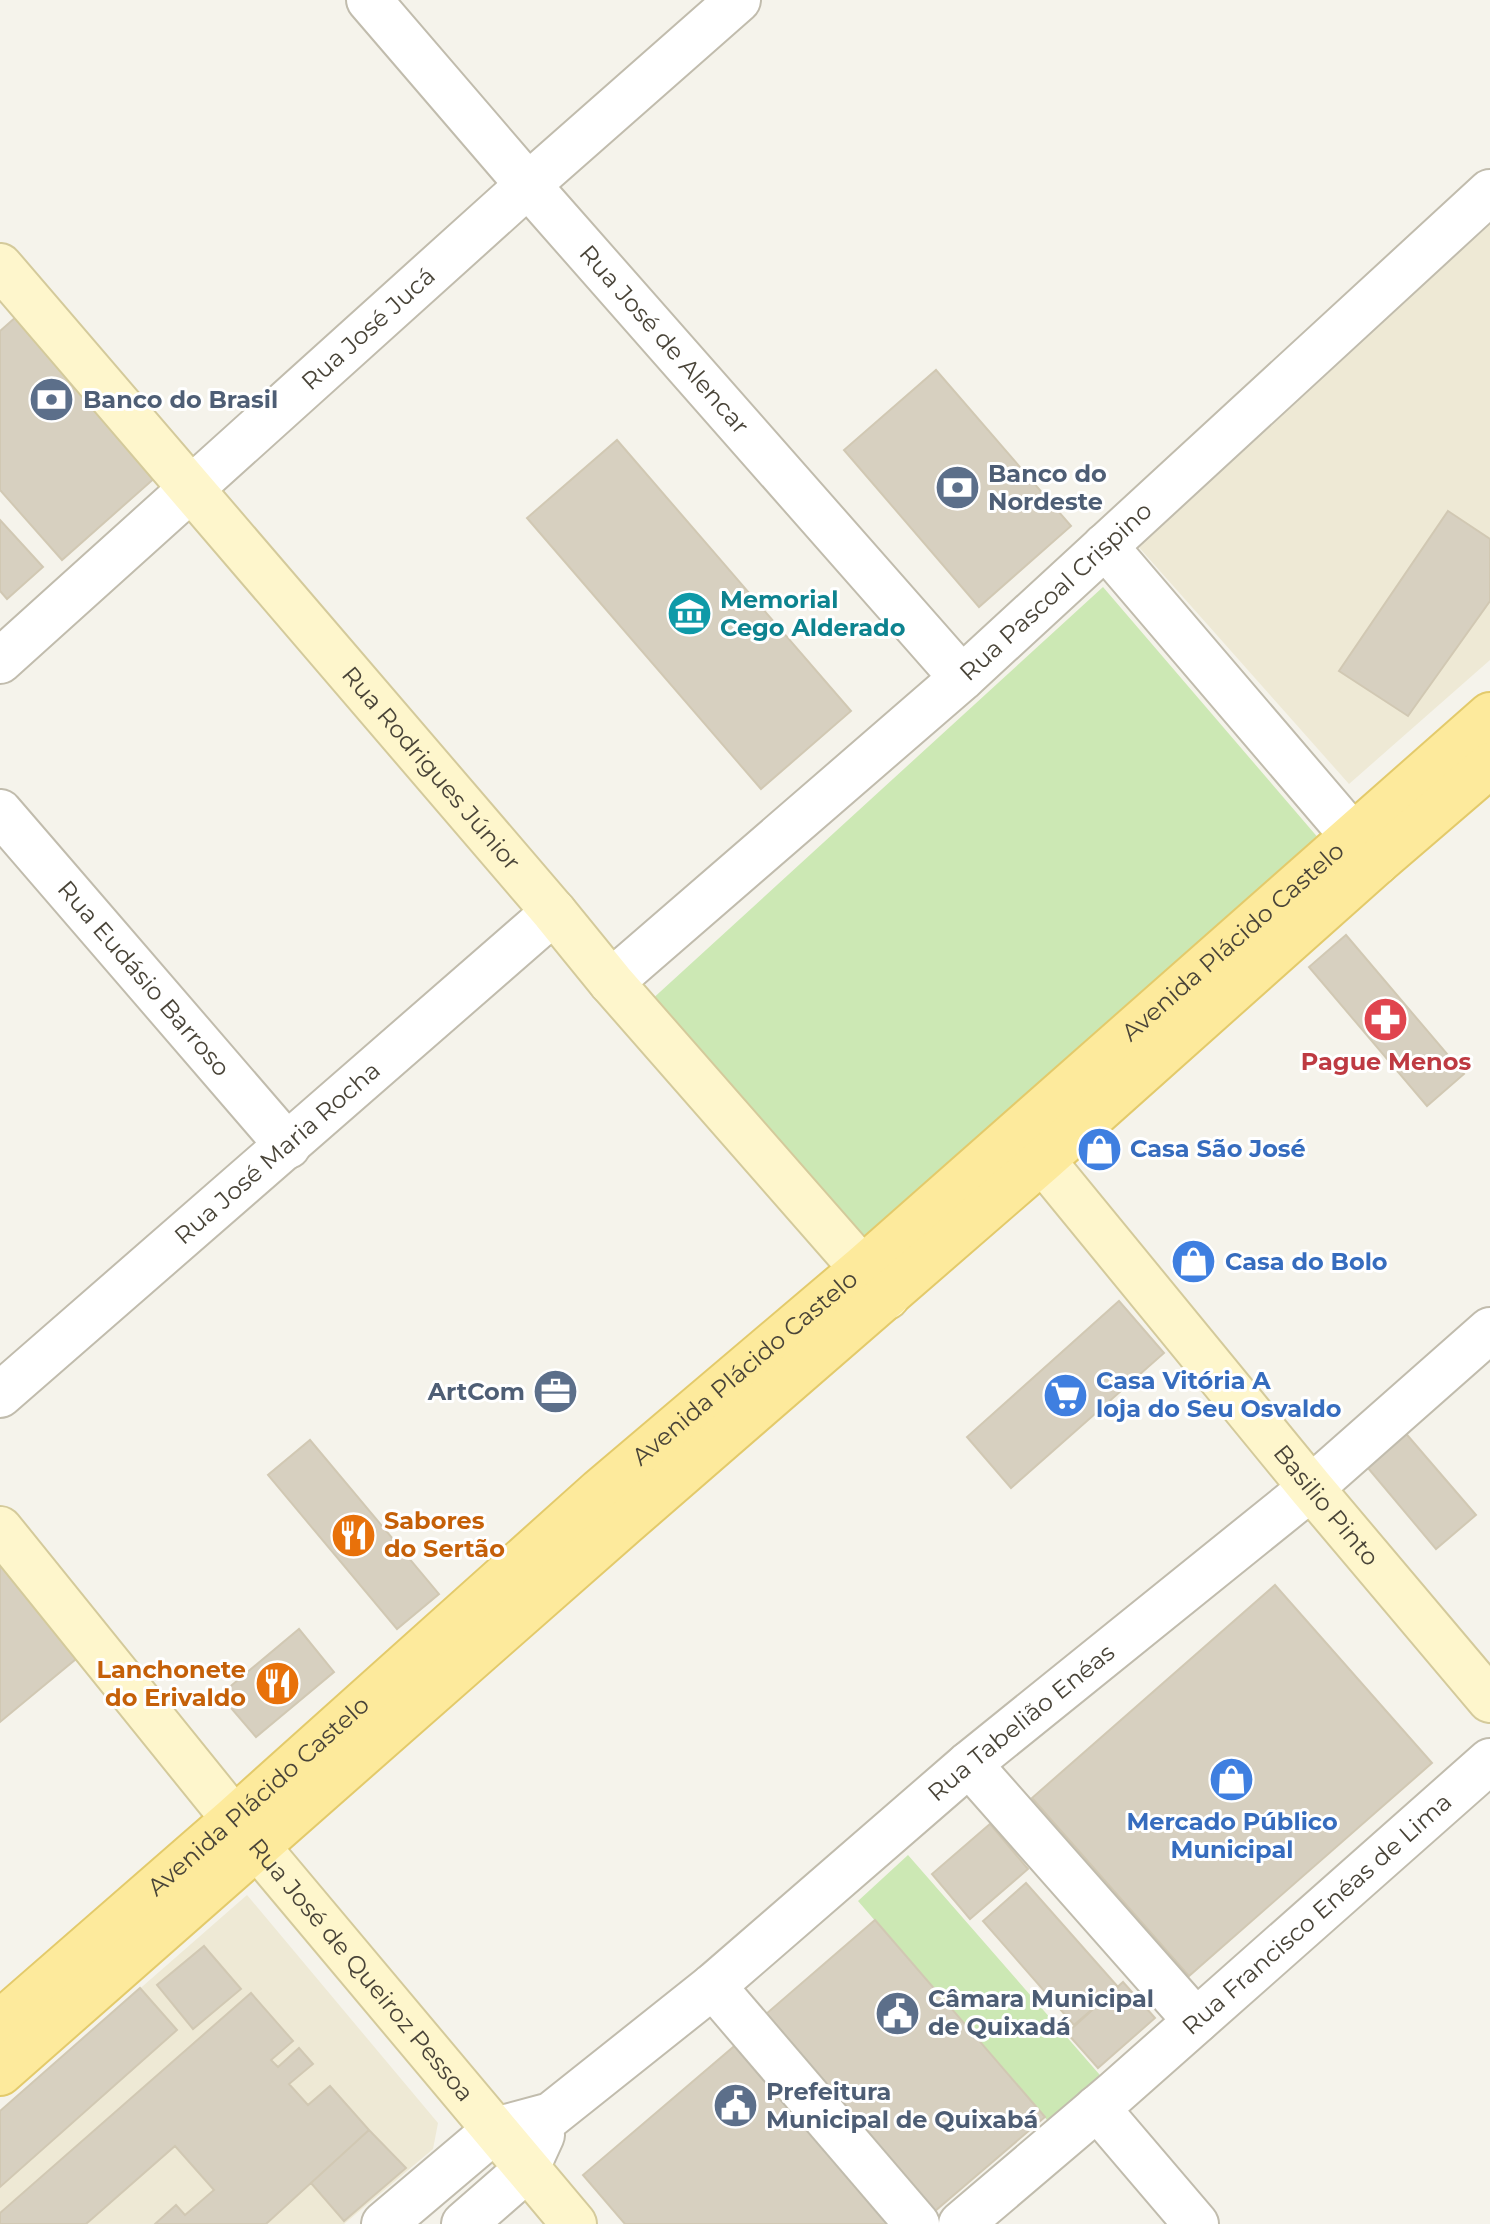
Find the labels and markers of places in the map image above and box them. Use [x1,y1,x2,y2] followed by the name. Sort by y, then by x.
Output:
[28,376,76,424] bank icon: Banco do Brasil
[83,385,278,414] place label: Banco do Brasil
[988,459,1107,516] place label: Banco do Nordeste
[933,464,981,512] bank icon: Banco do Nordeste
[720,585,905,642] place label: Memorial Cego Alderado
[665,590,713,638] museum icon: Memorial Cego Alderado
[1362,996,1410,1044] pharmacy icon: Pague Menos
[1301,1047,1472,1076] place label: Pague Menos
[1075,1125,1123,1173] shop icon: Casa São José
[1130,1134,1306,1163] place label: Casa São José
[1170,1238,1218,1286] shop icon: Casa do Bolo
[1225,1247,1388,1276] place label: Casa do Bolo
[1096,1366,1342,1423] place label: Casa Vitória A loja do Seu Osvaldo
[532,1368,580,1416] office icon: ArtCom
[1041,1371,1089,1419] supermarket icon: Casa Vitória A loja do Seu Osvaldo
[427,1377,525,1406] place label: ArtCom
[384,1506,505,1563] place label: Sabores do Sertão
[329,1511,377,1559] restaurant icon: Sabores do Sertão
[96,1655,246,1712] place label: Lanchonete do Erivaldo
[253,1660,301,1708] restaurant icon: Lanchonete do Erivaldo
[1208,1756,1256,1804] shop icon: Mercado Público Municipal
[1126,1807,1338,1864] place label: Mercado Público Municipal
[928,1984,1154,2041] place label: Câmara Municipal de Quixadá
[873,1989,921,2037] public building icon: Câmara Municipal de Quixadá
[766,2077,1038,2134] place label: Prefeitura Municipal de Quixabá
[711,2082,759,2130] public building icon: Prefeitura Municipal de Quixabá

